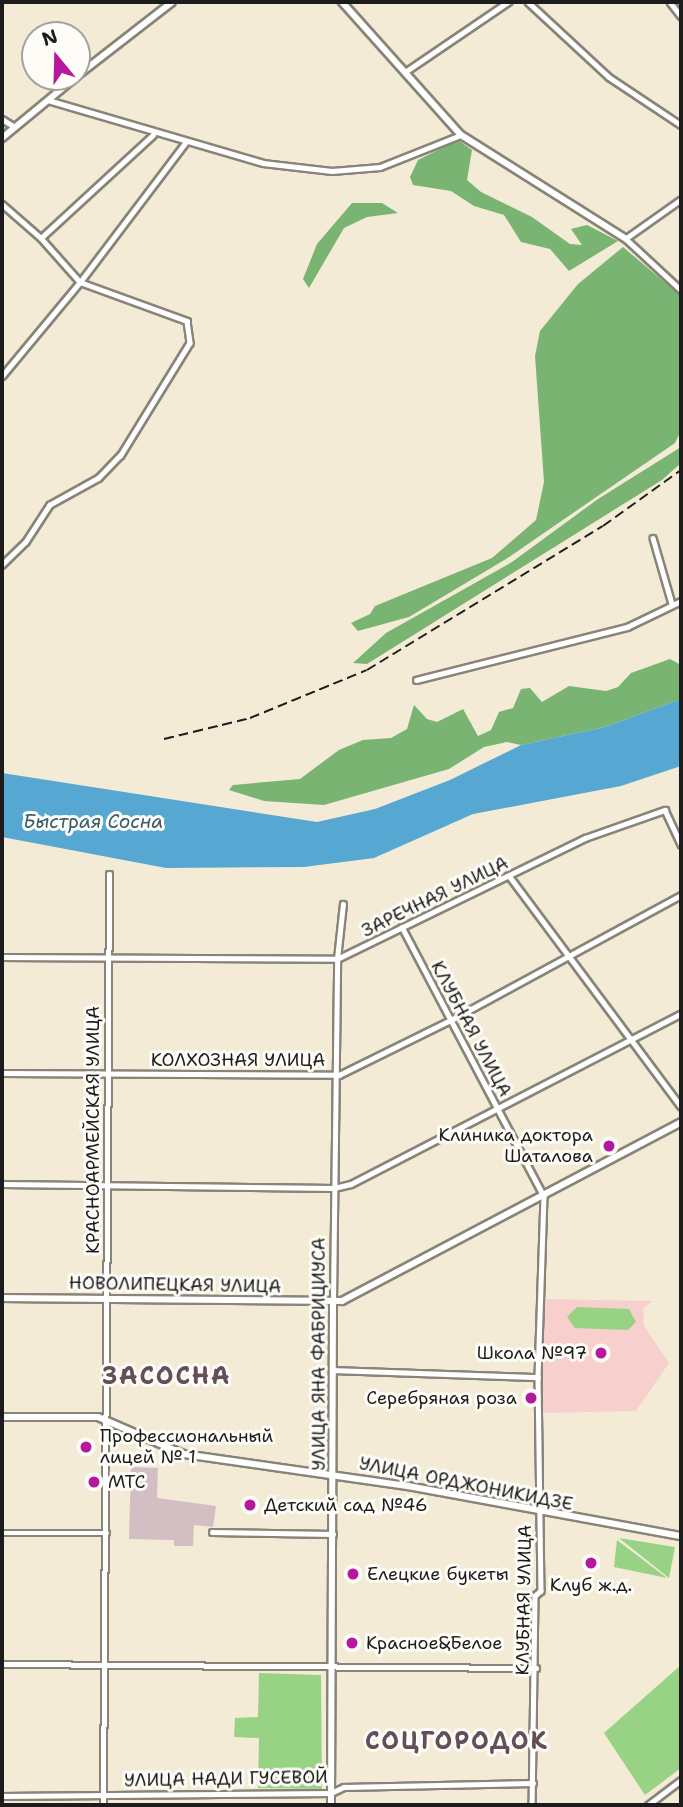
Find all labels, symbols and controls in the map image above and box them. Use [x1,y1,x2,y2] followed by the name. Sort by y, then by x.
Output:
[21,21,91,91] north arrow
[38,23,61,52] text: N
[23,811,163,833] water label: Быстрая Сосна
[358,852,512,942] street label: ЗАРЕЧНАЯ УЛИЦА
[426,957,516,1101] street label: КЛУБНАЯ УЛИЦА
[82,1006,104,1254] street label: КРАСНОАРМЕЙСКАЯ УЛИЦА
[151,1049,325,1071] street label: КОЛХОЗНАЯ УЛИЦА
[439,1125,593,1168] place label: Клиника доктора Шаталова
[599,1136,619,1156] marker: Клиника доктора Шаталова
[308,1237,330,1471] street label: УЛИЦА ЯНА ФАБРИЦИУСА
[69,1272,281,1298] street label: НОВОЛИПЕЦКАЯ УЛИЦА
[477,1342,587,1364] place label: Школа №97
[593,1345,609,1361] marker: Школа №97
[103,1363,231,1391] district label: ЗАСОСНА
[366,1387,517,1409] place label: Серебряная роза
[523,1390,539,1406] marker: Серебряная роза
[100,1426,273,1468] place label: Профессиональный лицей № 1
[78,1439,94,1455] marker: Профессиональный лицей № 1
[357,1453,575,1515] street label: УЛИЦА ОРДЖОНИКИДЗЕ
[108,1471,146,1493] place label: МТС
[86,1474,102,1490] marker: МТС
[264,1494,428,1516] place label: Детский сад №46
[242,1497,258,1513] marker: Детский сад №46
[512,1525,536,1675] street label: КЛУБНАЯ УЛИЦА
[583,1555,599,1571] marker: Клуб ж.д.
[367,1563,509,1585] place label: Елецкие букеты
[345,1566,361,1582] marker: Елецкие букеты
[550,1574,632,1596] place label: Клуб ж.д.
[366,1632,502,1654] place label: Красное&Белое
[344,1635,360,1651] marker: Красное&Белое
[366,1728,548,1756] district label: СОЦГОРОДОК
[124,1766,328,1792] street label: УЛИЦА НАДИ ГУСЕВОЙ

